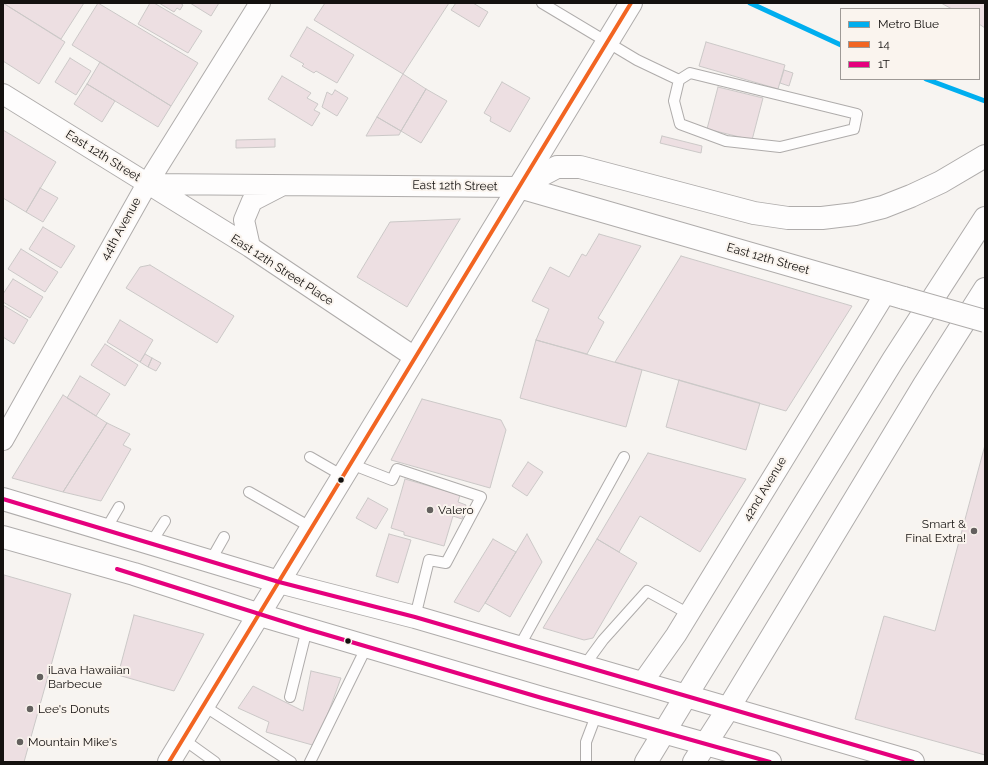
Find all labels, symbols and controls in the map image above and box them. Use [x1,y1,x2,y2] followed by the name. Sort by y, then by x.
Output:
[840,8,980,80] legend
[878,17,939,31] text: Metro Blue
[878,37,890,51] text: 14
[878,57,890,71] text: 1T
[63,127,143,185] street label: East 12th Street
[412,178,498,194] street label: East 12th Street
[98,195,144,263] street label: 44th Avenue
[228,231,336,309] street label: East 12th Street Place
[725,240,811,278] street label: East 12th Street
[740,454,790,524] street label: 42nd Avenue
[336,475,346,485] unlabelled marker
[438,503,474,517] place label: Valero
[425,505,435,515] marker: Valero
[905,517,966,545] place label: Smart & Final Extra!
[969,526,979,536] marker: Smart & Final Extra!
[343,636,353,646] unlabelled marker
[48,663,130,691] place label: iLava Hawaiian Barbecue
[35,672,45,682] marker: iLava Hawaiian Barbecue
[38,702,110,716] place label: Lee's Donuts
[25,704,35,714] marker: Lee's Donuts
[28,735,117,749] place label: Mountain Mike's
[15,737,25,747] marker: Mountain Mike's

